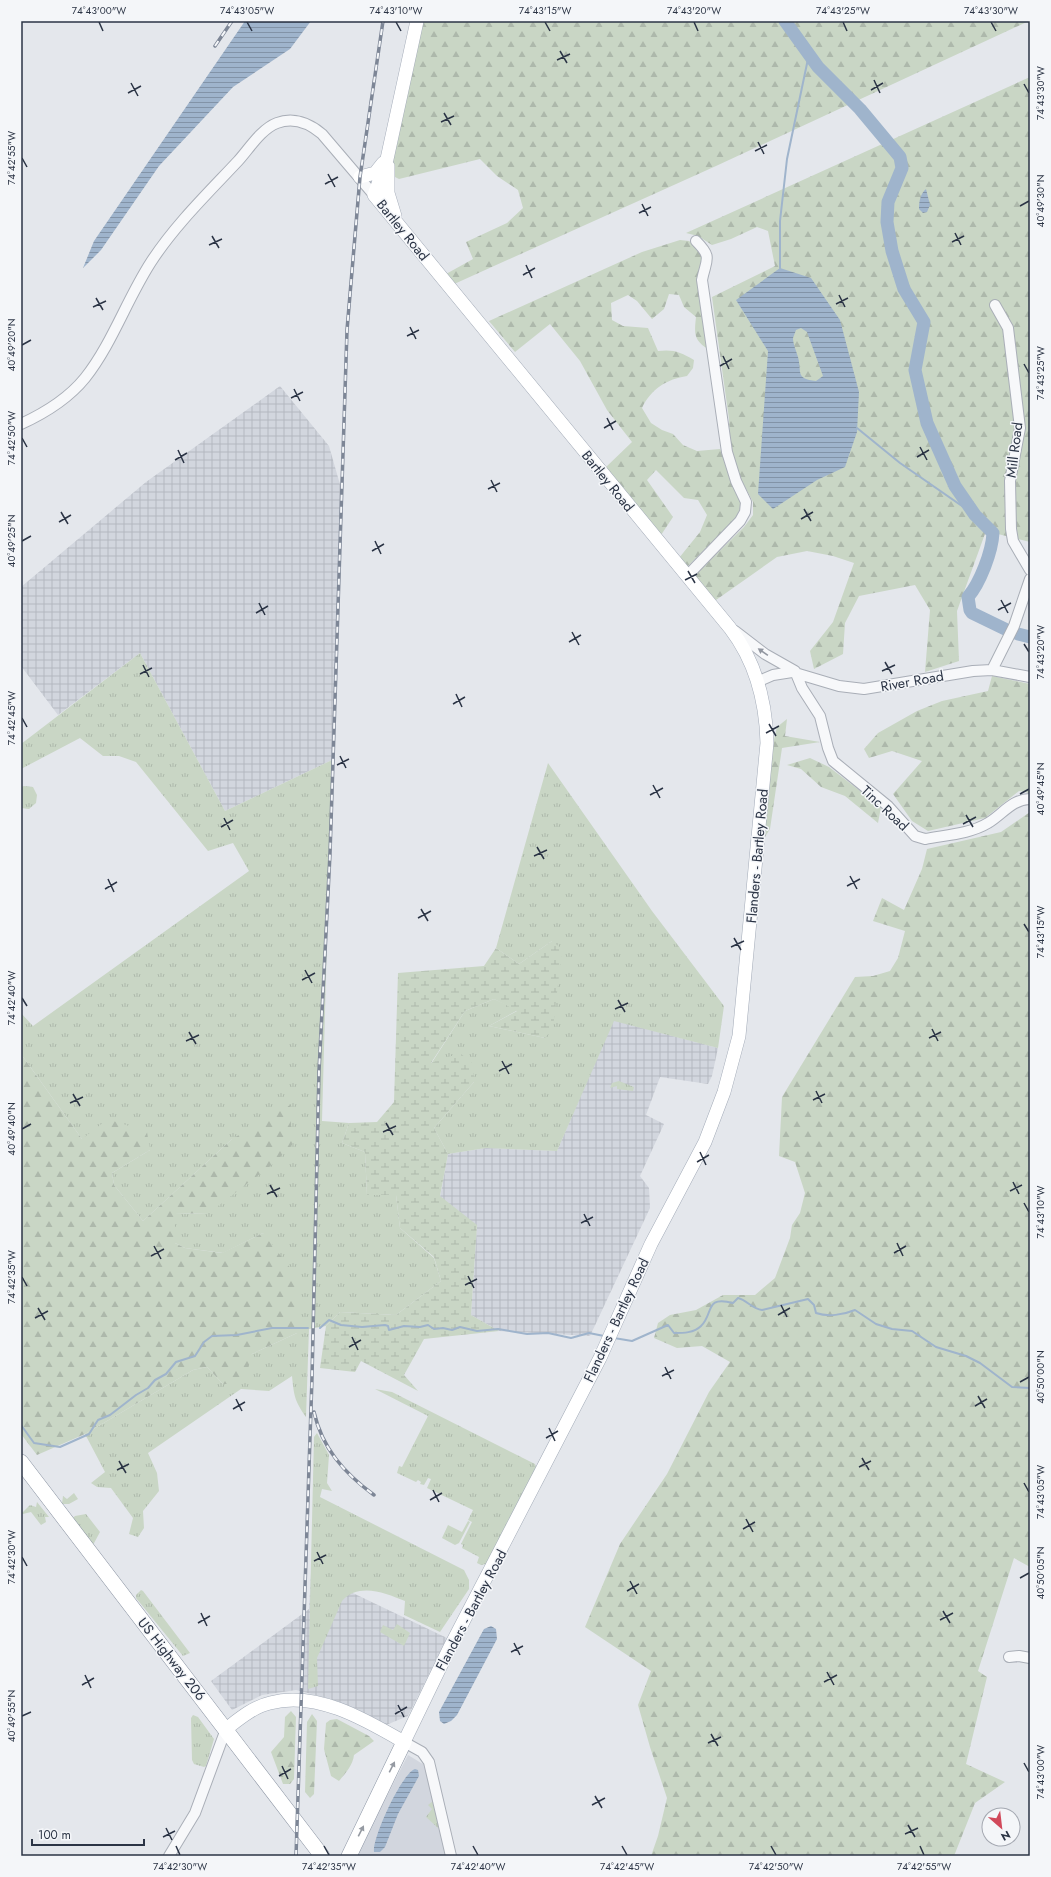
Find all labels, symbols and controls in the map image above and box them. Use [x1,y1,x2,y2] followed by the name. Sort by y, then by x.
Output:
[72,3,126,18] text: 74°43'00"W
[220,3,274,18] text: 74°43'05"W
[369,3,423,18] text: 74°43'10"W
[519,3,571,18] text: 74°43'15"W
[667,3,721,18] text: 74°43'20"W
[816,3,870,18] text: 74°43'25"W
[964,3,1018,18] text: 74°43'30"W
[1033,66,1048,120] text: 74°43'30"W
[4,131,19,185] text: 74°42'55"W
[1033,175,1048,227] text: 40°49'30"N
[372,195,434,265] street label: Bartley Road
[4,318,19,372] text: 40°49'20"N
[1033,346,1048,400] text: 74°43'25"W
[4,411,19,465] text: 74°42'50"W
[1001,421,1027,479] street label: Mill Road
[577,446,639,516] street label: Bartley Road
[4,515,19,567] text: 40°49'25"N
[1033,625,1048,679] text: 74°43'20"W
[758,649,768,657] one-way arrow
[879,666,945,696] street label: River Road
[4,691,19,745] text: 74°42'45"W
[1033,763,1048,815] text: 40°49'45"N
[857,781,913,835] street label: Tinc Road
[741,788,773,924] street label: Flanders - Bartley Road
[1033,906,1048,958] text: 74°43'15"W
[4,971,19,1025] text: 74°42'40"W
[4,1102,19,1156] text: 40°49'40"N
[1033,1185,1048,1239] text: 74°43'10"W
[4,1250,19,1304] text: 74°42'35"W
[578,1255,654,1385] street label: Flanders - Bartley Road
[1033,1350,1048,1404] text: 40°50'00"N
[1033,1465,1048,1519] text: 74°43'05"W
[4,1530,19,1584] text: 74°42'30"W
[431,1546,511,1674] street label: Flanders - Bartley Road
[1033,1546,1048,1600] text: 40°50'05"N
[133,1613,211,1705] street label: US Highway 206
[4,1690,19,1742] text: 40°49'55"N
[1033,1745,1048,1799] text: 74°43'00"W
[389,1761,396,1772] one-way arrow
[981,1807,1021,1847] north arrow
[32,1821,144,1847] scale bar
[358,1825,365,1837] one-way arrow
[38,1826,71,1844] text: 100 m
[998,1827,1013,1845] text: N
[153,1859,207,1874] text: 74°42'30"W
[302,1859,356,1874] text: 74°42'35"W
[451,1859,505,1874] text: 74°42'40"W
[600,1859,654,1874] text: 74°42'45"W
[749,1859,803,1874] text: 74°42'50"W
[897,1859,951,1874] text: 74°42'55"W

